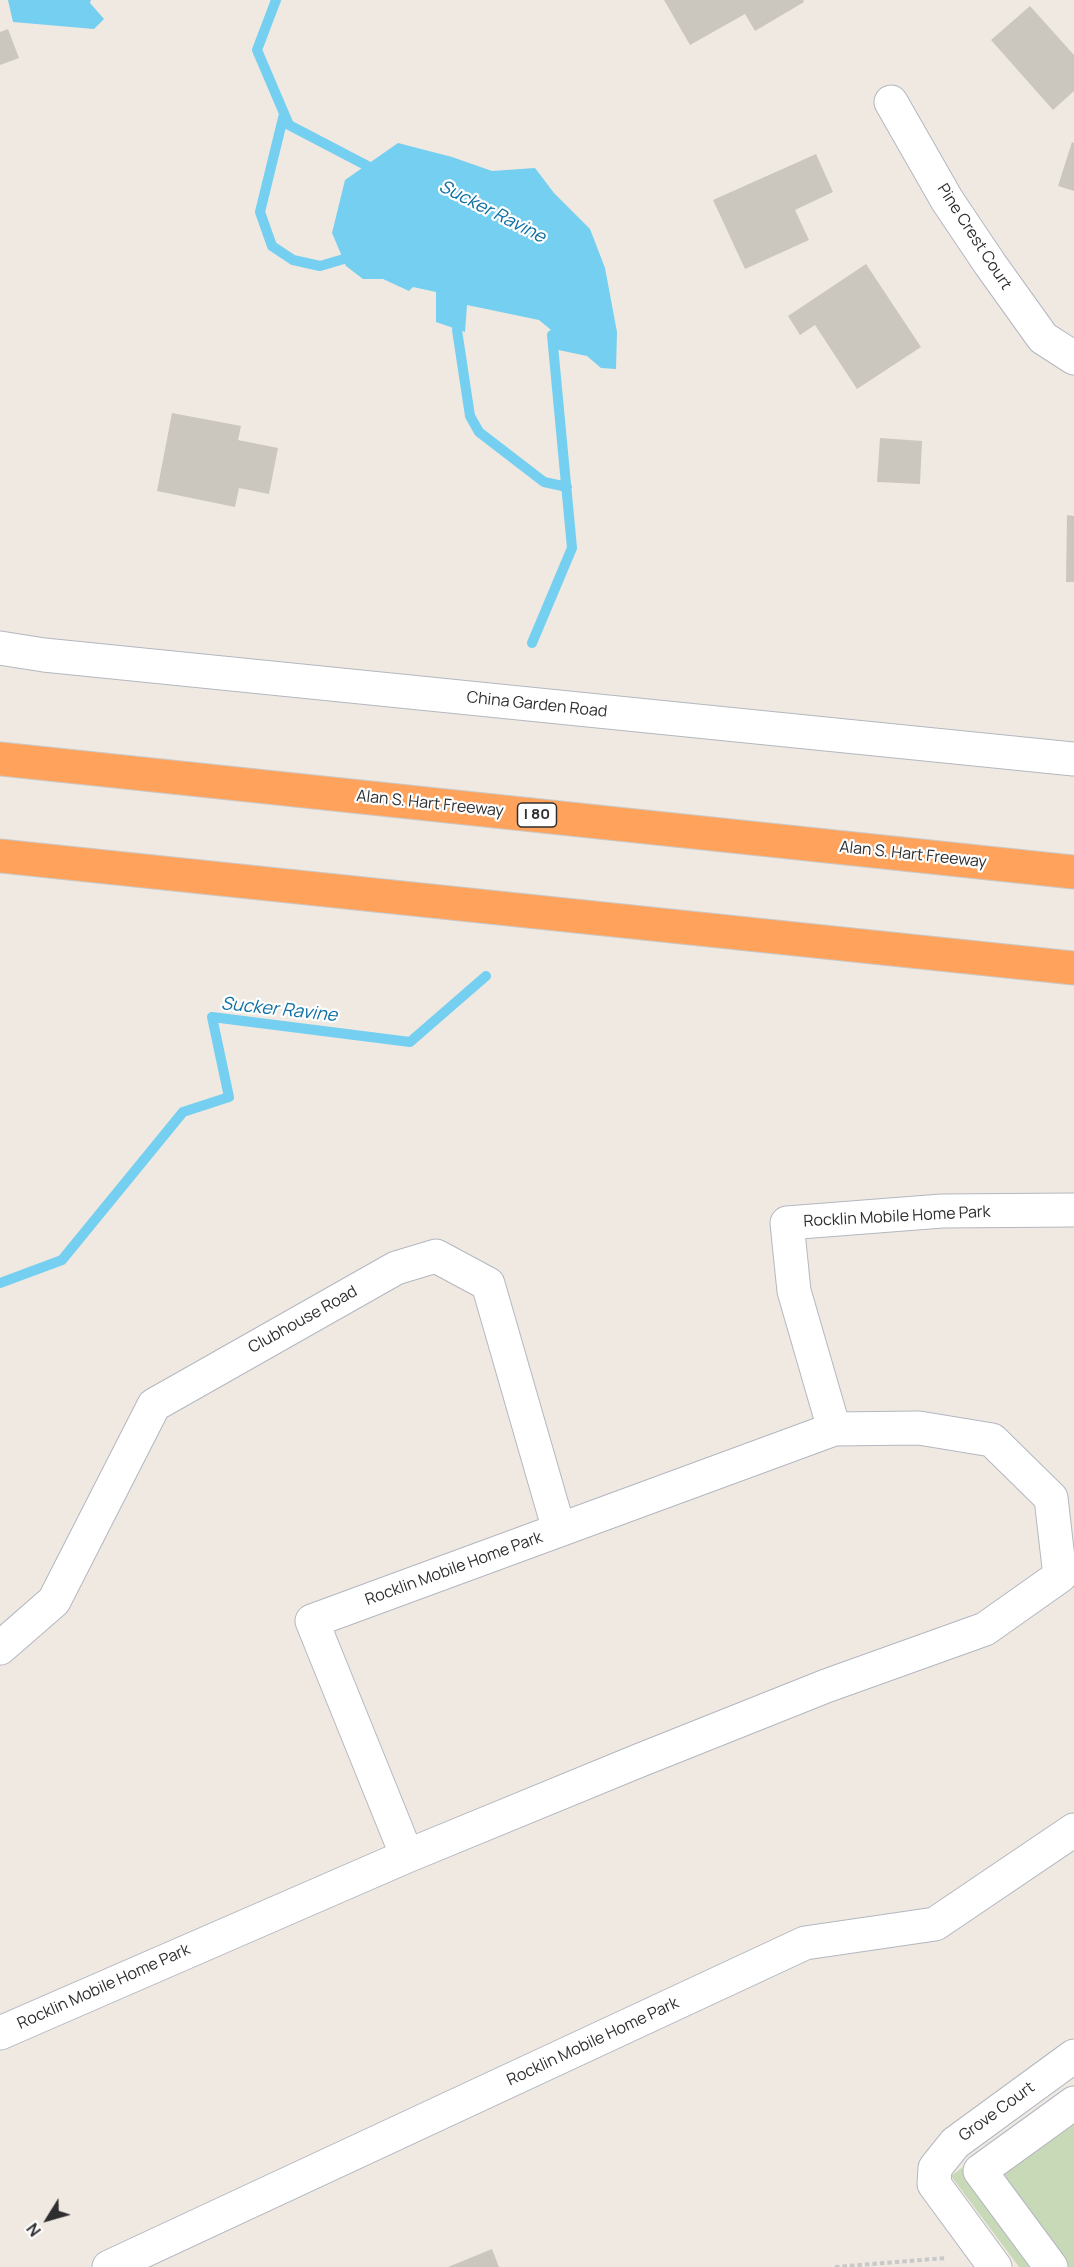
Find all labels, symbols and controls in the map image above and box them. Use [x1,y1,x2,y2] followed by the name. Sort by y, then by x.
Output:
[435,176,549,248] water label: Sucker Ravine
[933,180,1015,294] street label: Pine Crest Court
[466,688,608,722] street label: China Garden Road
[355,787,505,821] street label: Alan S. Hart Freeway
[518,803,556,827] road number: I 80
[838,838,988,872] street label: Alan S. Hart Freeway
[220,993,338,1027] water label: Sucker Ravine
[803,1203,991,1231] street label: Rocklin Mobile Home Park
[245,1282,361,1358] street label: Clubhouse Road
[363,1528,545,1610] street label: Rocklin Mobile Home Park
[15,1940,193,2034] street label: Rocklin Mobile Home Park
[504,1994,682,2090] street label: Rocklin Mobile Home Park
[955,2078,1039,2146] street label: Grove Court
[18,2189,78,2249] north arrow
[21,2219,46,2241] text: N

